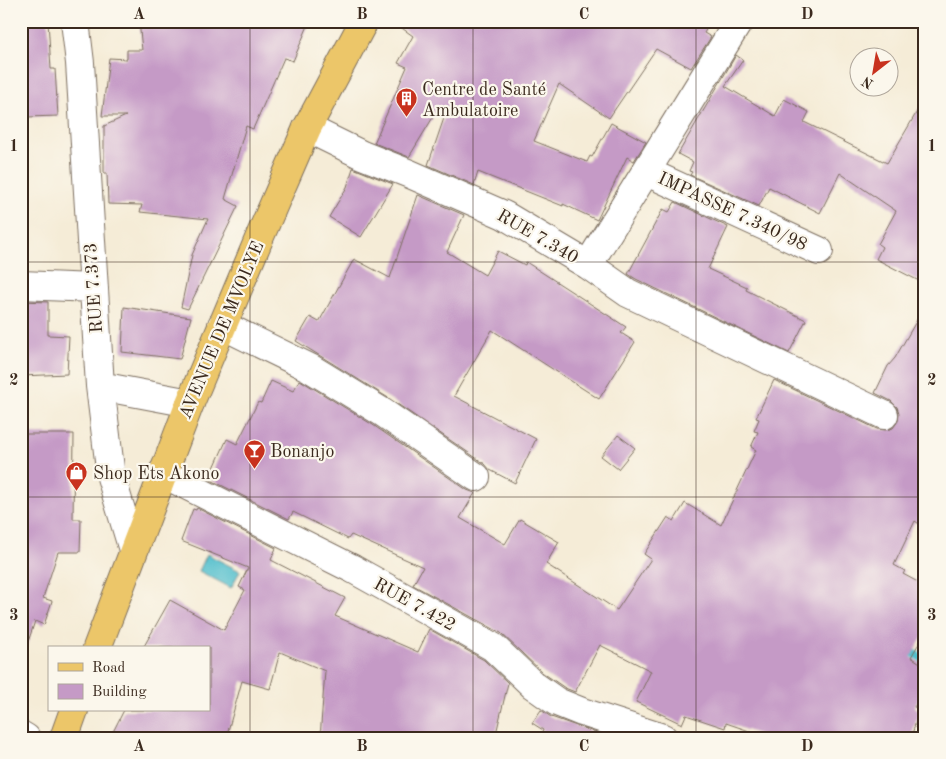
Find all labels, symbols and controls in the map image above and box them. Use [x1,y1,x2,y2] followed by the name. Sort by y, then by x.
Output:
[133,7,145,23] text: A
[356,7,368,23] text: B
[579,7,589,23] text: C
[801,7,813,23] text: D
[848,48,898,98] north arrow
[859,73,876,91] text: N
[422,81,546,120] place label: Centre de Santé Ambulatoire
[394,87,418,118] building icon: Centre de Santé Ambulatoire
[9,139,19,155] text: 1
[927,139,937,155] text: 1
[655,169,810,254] street label: IMPASSE 7.340/98
[494,206,581,267] street label: RUE 7.340
[176,239,268,422] street label: AVENUE DE MVOLYE
[82,242,106,334] street label: RUE 7.373
[9,373,19,389] text: 2
[927,373,937,389] text: 2
[242,439,266,470] bar icon: Bonanjo
[270,443,334,461] place label: Bonanjo
[65,461,89,492] shop icon: Shop Ets Akono
[93,465,220,483] place label: Shop Ets Akono
[371,575,458,635] street label: RUE 7.422
[9,608,19,624] text: 3
[927,608,937,624] text: 3
[48,646,210,712] legend
[92,661,126,676] text: Road
[92,685,147,700] text: Building
[133,739,145,755] text: A
[356,739,368,755] text: B
[579,739,589,755] text: C
[801,739,813,755] text: D

